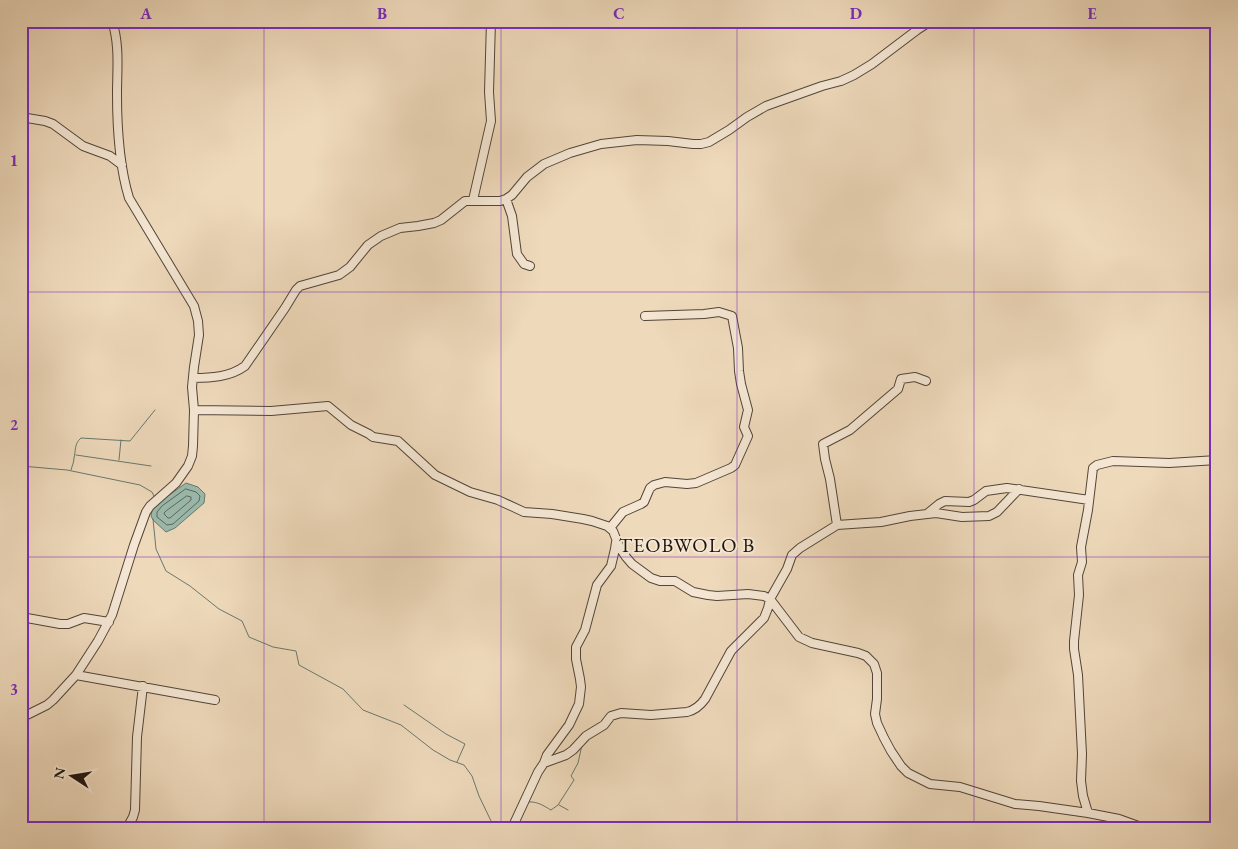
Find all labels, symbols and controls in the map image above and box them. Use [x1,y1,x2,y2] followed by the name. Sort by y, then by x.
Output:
[139,3,152,24] text: A
[377,3,387,24] text: B
[613,3,625,24] text: C
[850,3,862,24] text: D
[1087,3,1097,24] text: E
[10,150,18,171] text: 1
[10,414,19,435] text: 2
[619,532,755,558] district label: TEOBWOLO B
[10,679,18,700] text: 3
[48,752,98,802] north arrow
[49,765,69,781] text: N

